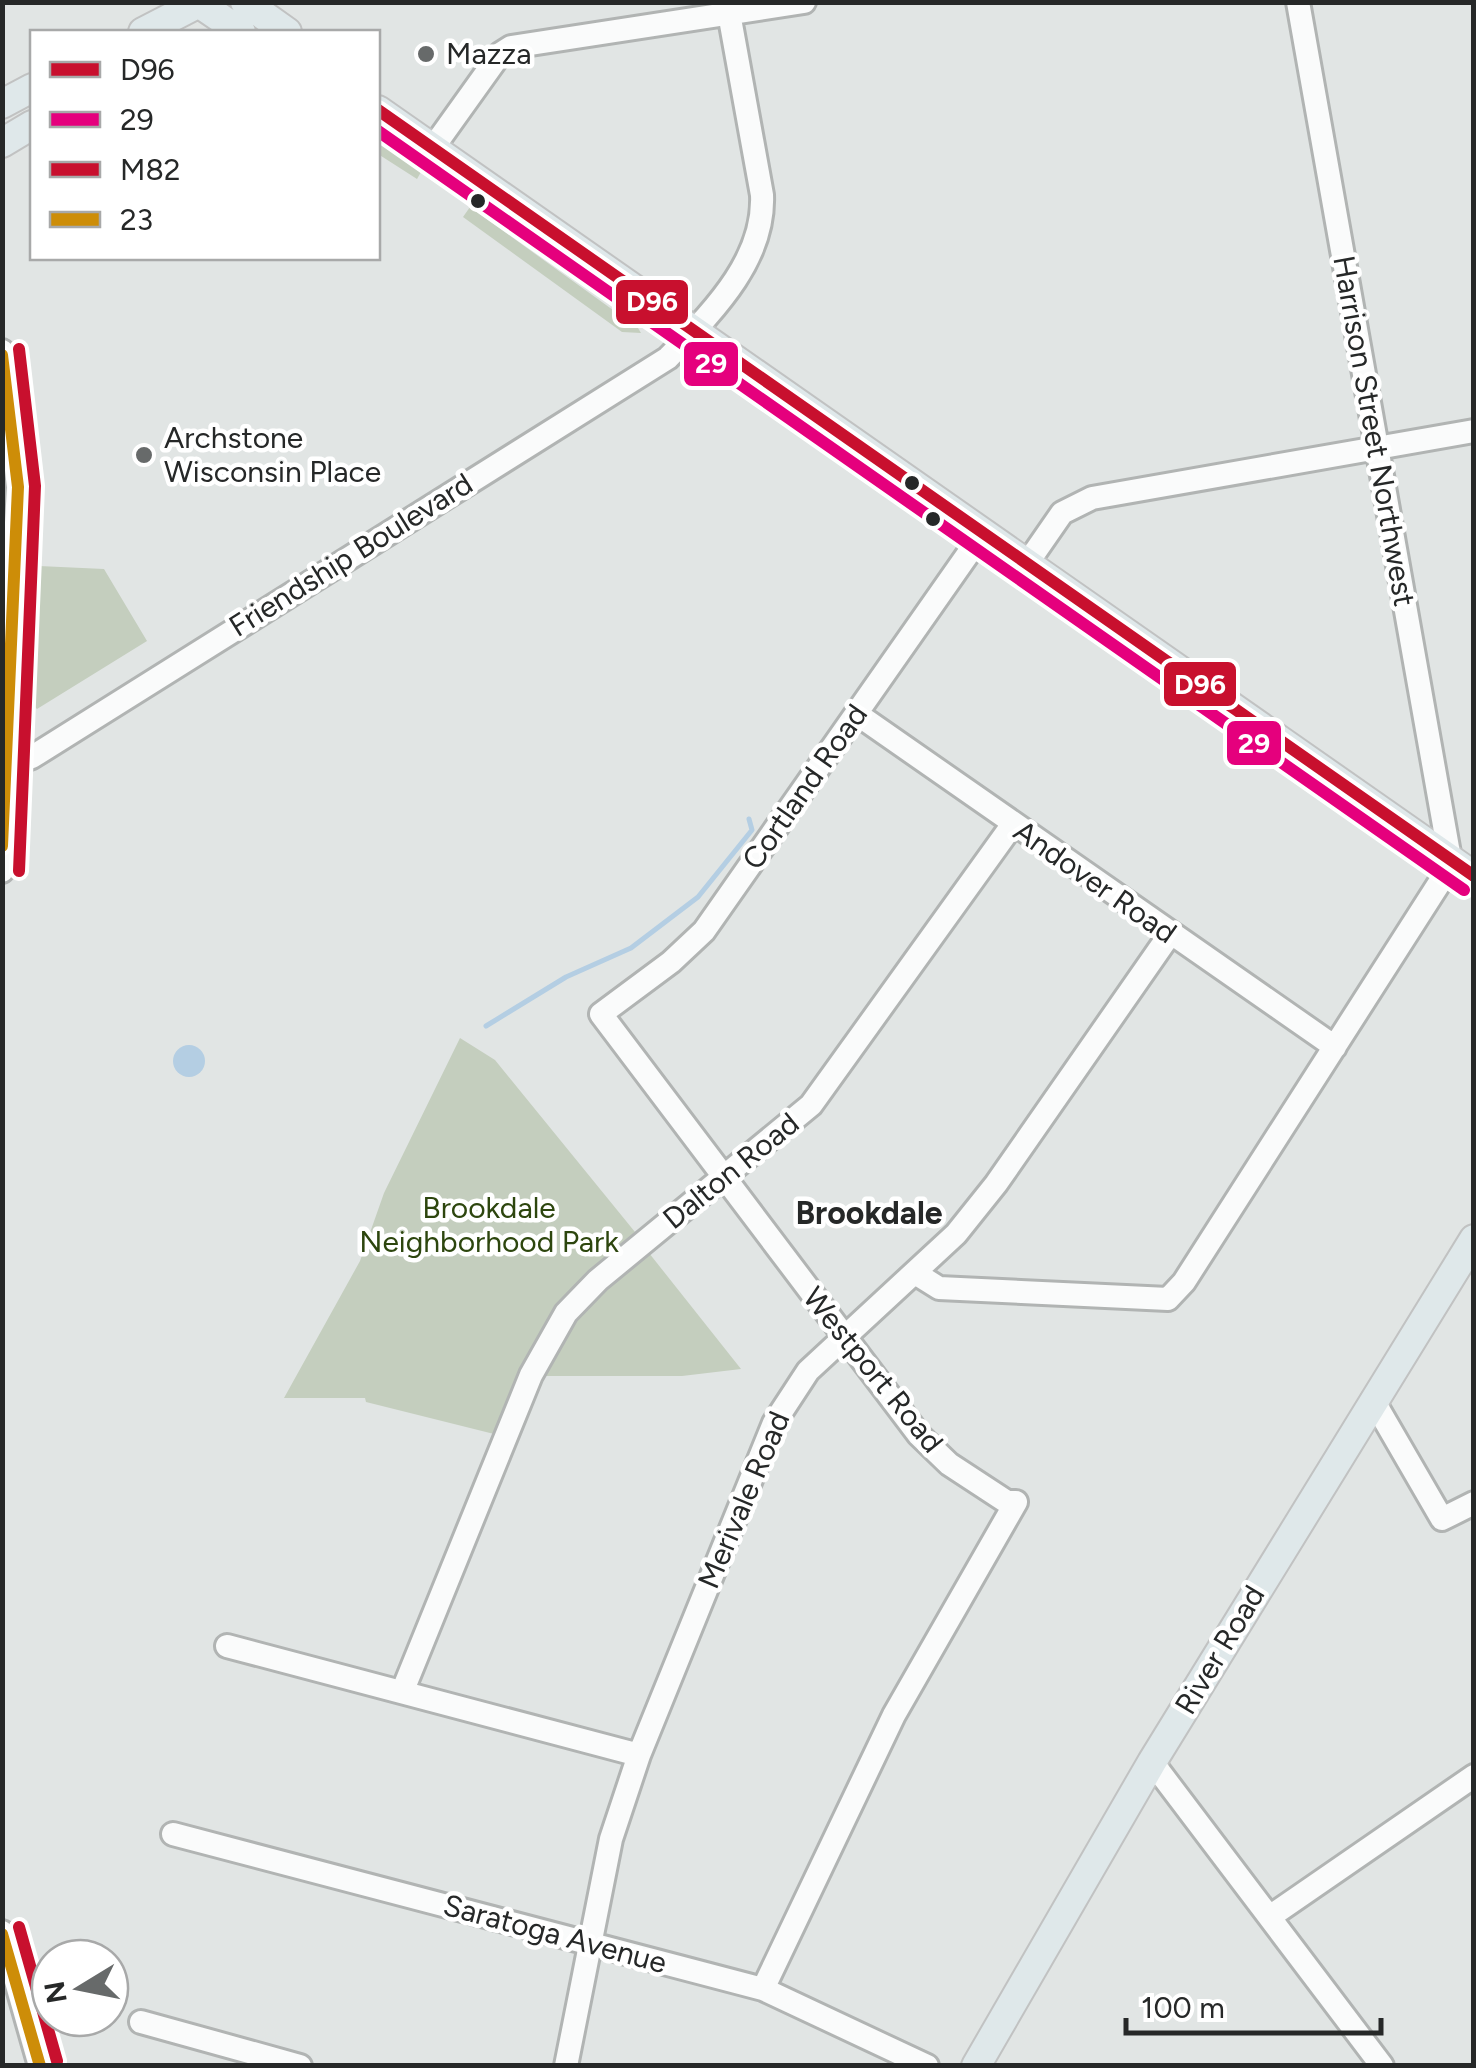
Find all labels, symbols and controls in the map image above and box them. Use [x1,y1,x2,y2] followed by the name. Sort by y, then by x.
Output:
[30,30,380,260] legend
[446,35,531,72] place label: Mazza
[415,43,437,65] marker: Mazza
[120,51,175,88] text: D96
[120,101,154,138] text: 29
[120,151,181,188] text: M82
[468,191,488,211] unlabelled marker
[120,201,153,238] text: 23
[1325,253,1424,609] street label: Harrison Street Northwest
[614,278,690,326] line badge: D96
[626,284,678,318] text: D96
[682,340,740,388] line badge: 29
[695,346,727,380] text: 29
[164,419,381,490] place label: Archstone Wisconsin Place
[133,444,155,466] marker: Archstone Wisconsin Place
[222,465,479,644] street label: Friendship Boulevard
[902,473,922,493] unlabelled marker
[923,509,943,529] unlabelled marker
[1162,660,1238,708] line badge: D96
[1174,667,1226,701] text: D96
[734,697,875,876] street label: Cortland Road
[1225,719,1283,767] line badge: 29
[1238,726,1270,760] text: 29
[1007,812,1184,951] street label: Andover Road
[655,1104,806,1237] street label: Dalton Road
[359,1189,619,1260] park label: Brookdale Neighborhood Park
[796,1194,943,1232] district label: Brookdale
[795,1279,951,1460] street label: Westport Road
[690,1406,797,1594] street label: Merivale Road
[1167,1579,1273,1721] street label: River Road
[439,1886,671,1981] street label: Saratoga Avenue
[30,1938,130,2038] north arrow
[1126,1973,1381,2035] scale bar
[37,1979,74,2006] text: N
[1141,1989,1225,2026] text: 100 m

